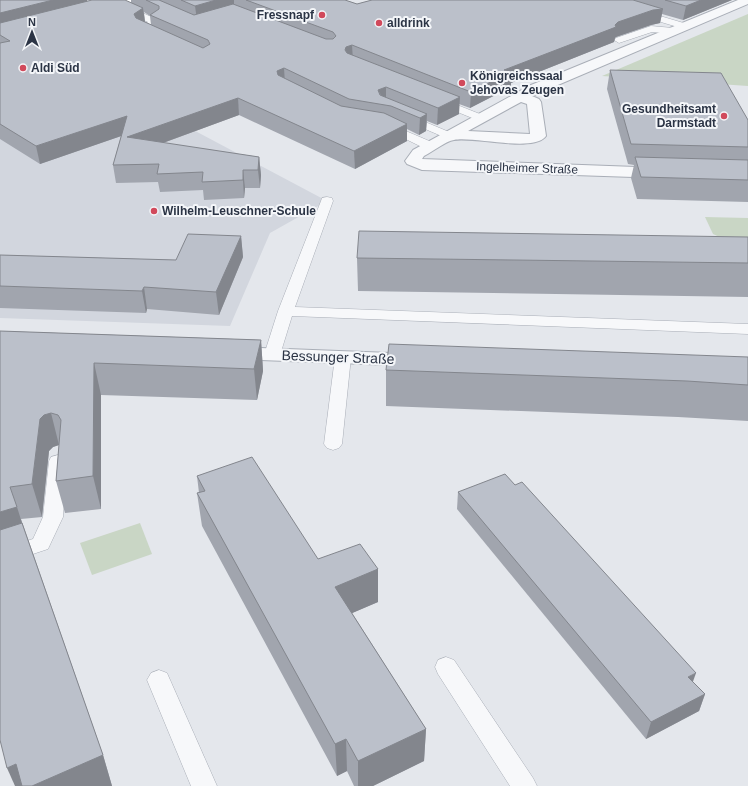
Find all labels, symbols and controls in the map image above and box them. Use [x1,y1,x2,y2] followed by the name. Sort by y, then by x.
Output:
[257,8,315,22] place label: Fressnapf
[317,10,327,20] marker: Fressnapf
[12,12,52,52] north arrow
[28,16,36,28] text: N
[387,16,430,30] place label: alldrink
[374,18,384,28] marker: alldrink
[31,61,80,75] place label: Aldi Süd
[18,63,28,73] marker: Aldi Süd
[470,69,564,97] place label: Königreichssaal Jehovas Zeugen
[457,78,467,88] marker: Königreichssaal Jehovas Zeugen
[622,102,716,130] place label: Gesundheitsamt Darmstadt
[719,111,729,121] marker: Gesundheitsamt Darmstadt
[476,159,579,177] street label: Ingelheimer Straße
[162,204,316,218] place label: Wilhelm-Leuschner-Schule
[149,206,159,216] marker: Wilhelm-Leuschner-Schule
[281,347,395,367] street label: Bessunger Straße

